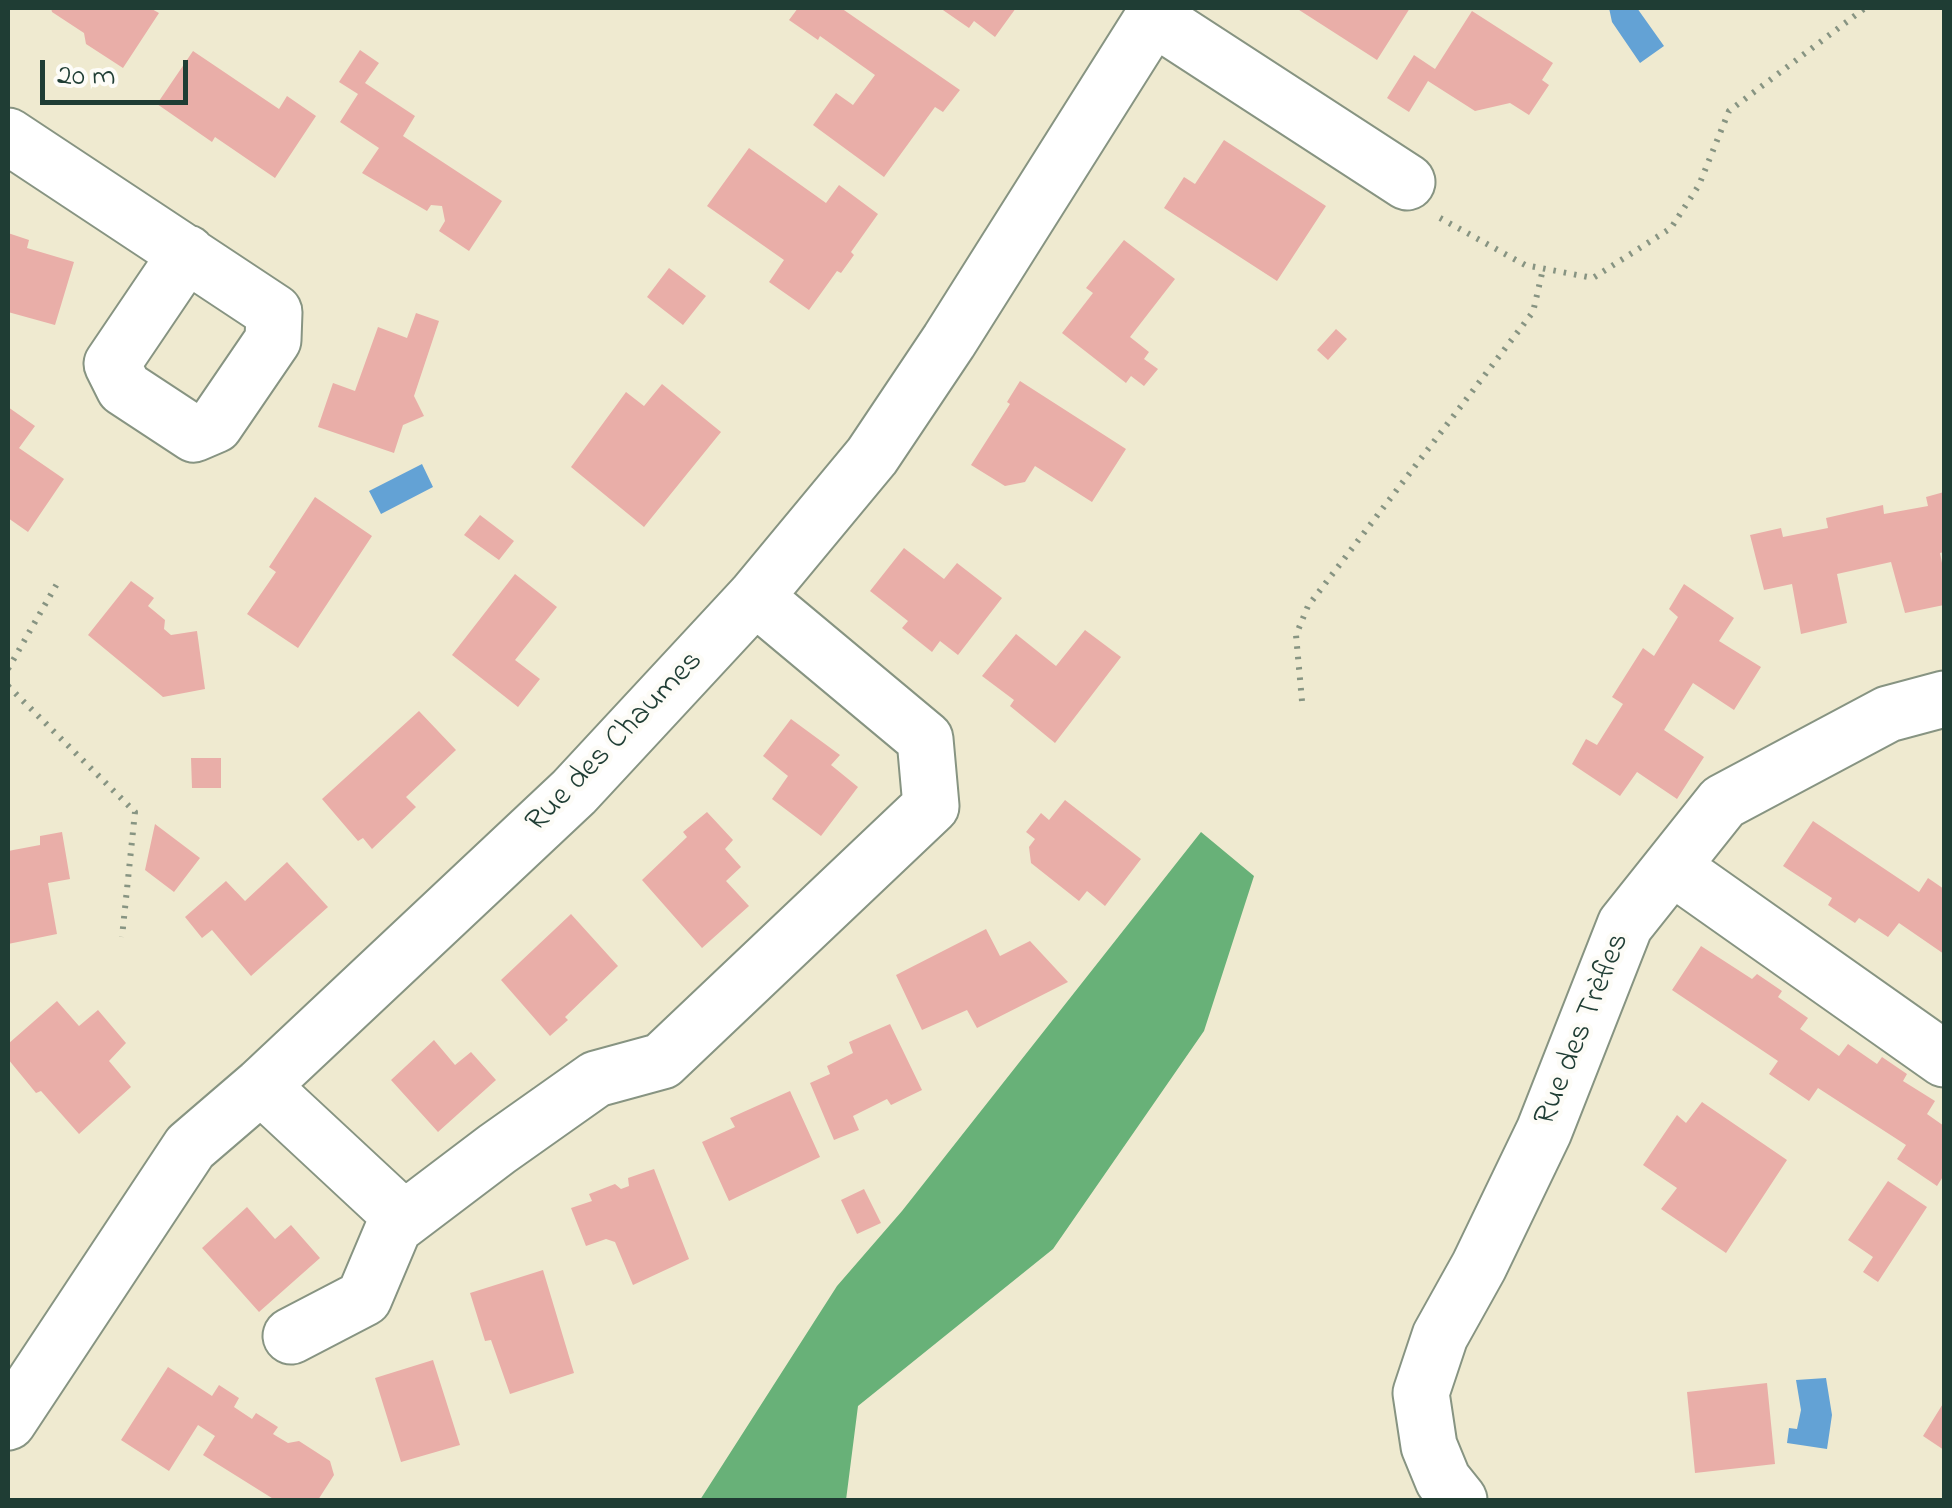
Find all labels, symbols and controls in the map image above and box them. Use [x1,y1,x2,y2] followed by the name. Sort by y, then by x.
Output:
[45,40,192,102] scale bar
[57,55,116,99] text: 20 m
[519,644,713,842] street label: Rue des Chaumes
[1528,928,1640,1132] street label: Rue des Trèfles

